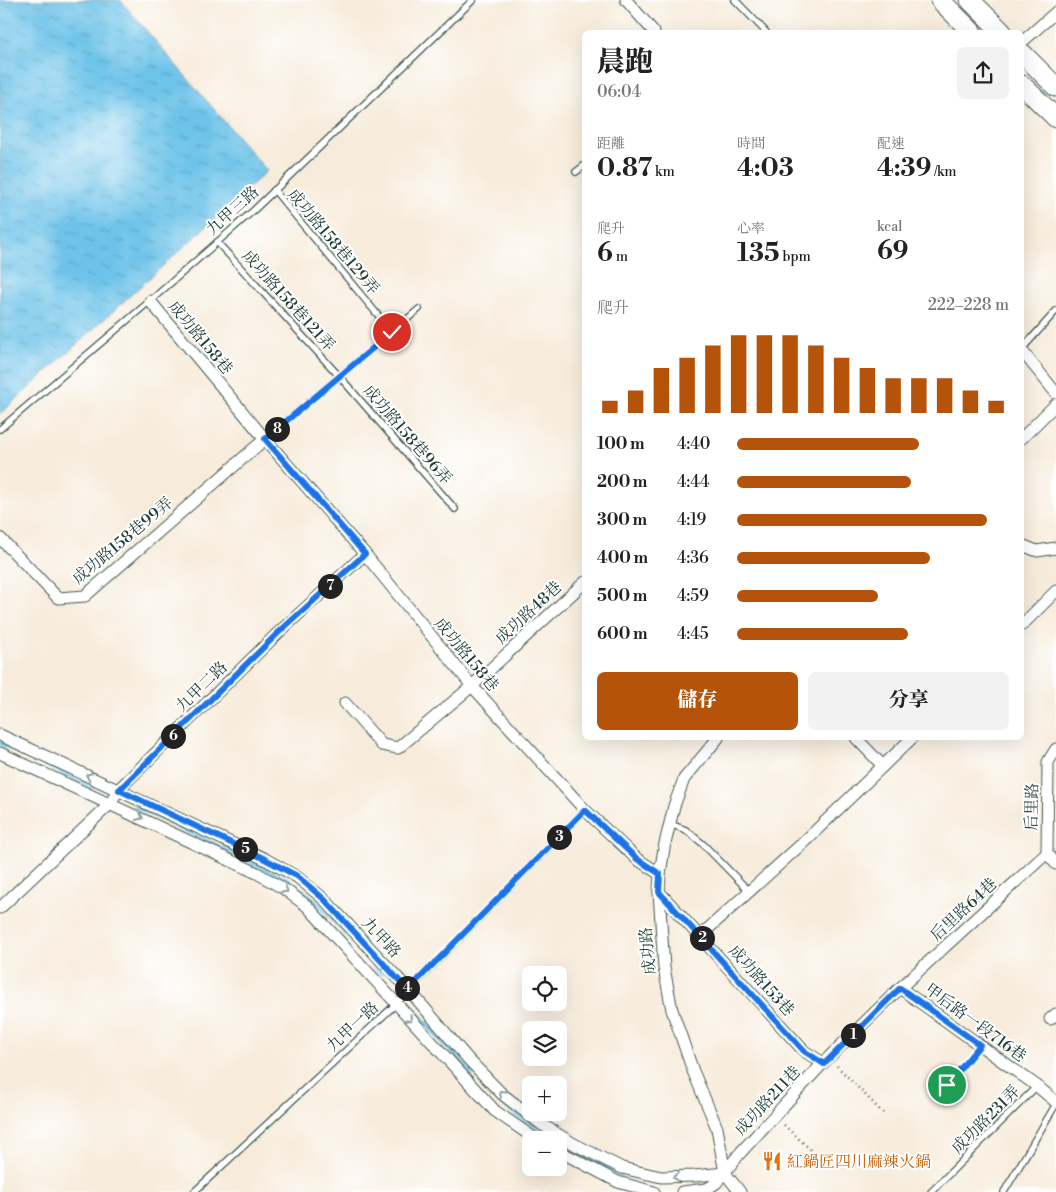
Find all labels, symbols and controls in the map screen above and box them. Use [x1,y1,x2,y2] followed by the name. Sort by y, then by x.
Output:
[597,45,653,80] text: 晨跑
[957,47,1009,99] button: share
[597,82,641,102] text: 06:04
[597,135,625,153] text: 距離
[737,135,765,153] text: 時間
[877,135,905,153] text: 配速
[597,153,652,184] text: 0.87
[737,153,794,184] text: 4:03
[877,153,931,184] text: 4:39
[652,163,675,181] text: km
[931,163,957,181] text: /km
[202,182,263,240] street label: 九甲三路
[283,185,383,298] street label: 成功路158巷129弄
[877,218,902,236] text: kcal
[597,220,625,238] text: 爬升
[737,220,765,238] text: 心率
[877,236,909,267] text: 69
[597,238,613,269] text: 6
[737,238,780,269] text: 135
[238,246,339,355] street label: 成功路158巷121弄
[613,248,628,266] text: m
[780,248,811,266] text: bpm
[928,295,1009,315] text: 222–228 m
[164,297,237,378] street label: 成功路158巷
[597,298,629,318] text: 爬升
[371,311,413,353] pin
[378,318,406,346] icon: check
[359,381,456,488] street label: 成功路158巷96弄
[264,416,290,442] pin: 8
[273,420,282,438] text: 8
[597,434,645,454] text: 100 m
[677,434,710,454] text: 4:40
[597,472,647,492] text: 200 m
[677,472,710,492] text: 4:44
[68,493,177,589] street label: 成功路158巷99弄
[597,510,647,530] text: 300 m
[677,510,706,530] text: 4:19
[597,548,648,568] text: 400 m
[677,548,709,568] text: 4:36
[318,574,342,598] pin: 7
[326,577,335,595] text: 7
[491,577,566,648] street label: 成功路48巷
[597,586,647,606] text: 500 m
[677,586,709,606] text: 4:59
[430,614,503,695] street label: 成功路158巷
[597,624,647,644] text: 600 m
[677,624,708,644] text: 4:45
[172,657,232,716] street label: 九甲二路
[597,672,798,730] button: 儲存
[808,672,1009,730] button: 分享
[160,724,186,748] pin: 6
[169,727,178,745] text: 6
[85,771,94,782] one-way arrow
[1022,783,1042,831] street label: 后里路
[134,811,143,821] one-way arrow
[546,824,572,850] pin: 3
[555,828,564,846] text: 3
[232,836,258,862] pin: 5
[241,840,250,858] text: 5
[926,874,1001,946] street label: 后里路64巷
[279,884,288,893] one-way arrow
[358,913,405,962] street label: 九甲路
[636,926,660,976] street label: 成功路
[690,926,714,950] pin: 2
[698,929,707,947] text: 2
[724,941,798,1020] street label: 成功路153巷
[522,966,567,1176] map controls
[522,966,567,1011] button: locate
[394,976,420,1000] pin: 4
[403,979,412,997] text: 4
[921,979,1030,1066] street label: 甲后路一段716巷
[322,998,383,1056] street label: 九甲一路
[404,1013,413,1022] one-way arrow
[522,1021,567,1066] button: layers
[840,1022,866,1048] pin: 1
[850,1026,857,1044] text: 1
[731,1062,805,1140] street label: 成功路211巷
[926,1064,968,1106] pin
[933,1071,961,1099] icon: arrive
[522,1076,567,1121] button: +
[947,1081,1024,1158] street label: 成功路231弄
[498,1090,507,1099] one-way arrow
[522,1131,567,1176] button: −
[761,1150,783,1172] restaurant icon: 紅鍋匠四川麻辣火鍋
[787,1152,931,1172] place label: 紅鍋匠四川麻辣火鍋
[672,1172,680,1182] one-way arrow

